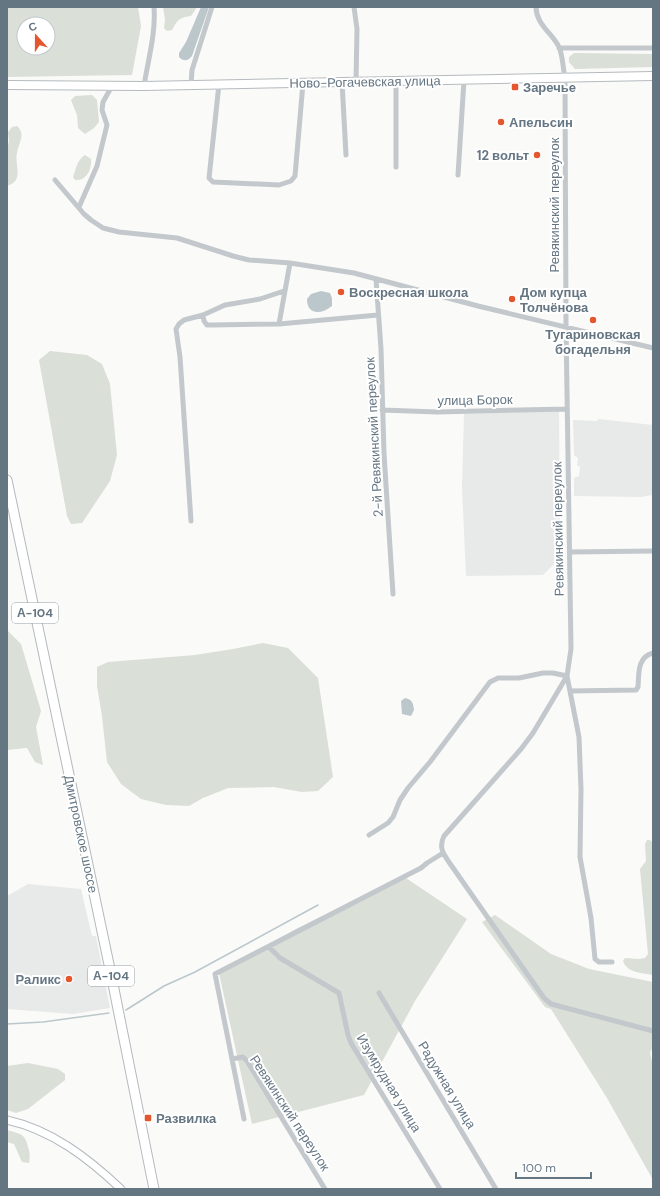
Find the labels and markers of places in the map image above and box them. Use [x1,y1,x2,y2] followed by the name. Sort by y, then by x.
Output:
[523,79,576,96] place label: Заречье
[510,82,520,92] marker: Заречье
[509,114,573,131] place label: Апельсин
[496,117,506,127] marker: Апельсин
[477,147,529,164] place label: 12 вольт
[532,150,542,160] marker: 12 вольт
[349,284,469,301] place label: Воскресная школа
[520,284,589,316] place label: Дом купца Толчёнова
[336,287,346,297] marker: Воскресная школа
[507,294,517,304] marker: Дом купца Толчёнова
[588,315,598,325] marker: Тугариновская богадельня
[545,326,641,358] place label: Тугариновская богадельня
[15,971,61,988] place label: Раликс
[64,974,74,984] marker: Раликс
[156,1110,217,1127] place label: Развилка
[143,1113,153,1123] marker: Развилка

